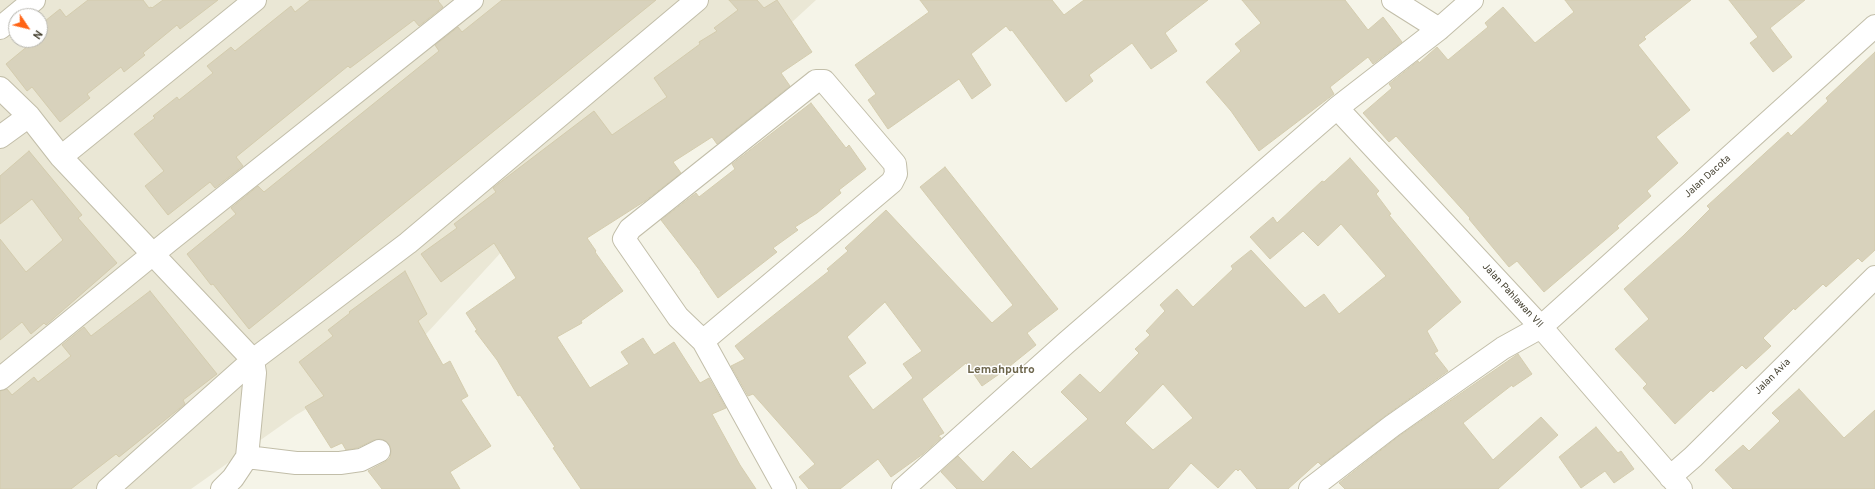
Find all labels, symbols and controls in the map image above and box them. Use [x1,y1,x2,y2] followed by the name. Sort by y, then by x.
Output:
[8,8,48,48] north arrow
[29,27,45,42] text: N
[1682,153,1734,201] street label: Jalan Dacota
[1479,261,1545,331] street label: Jalan Pahlawan VII
[1753,357,1793,397] street label: Jalan Avia
[967,364,1035,378] district label: Lemahputro

